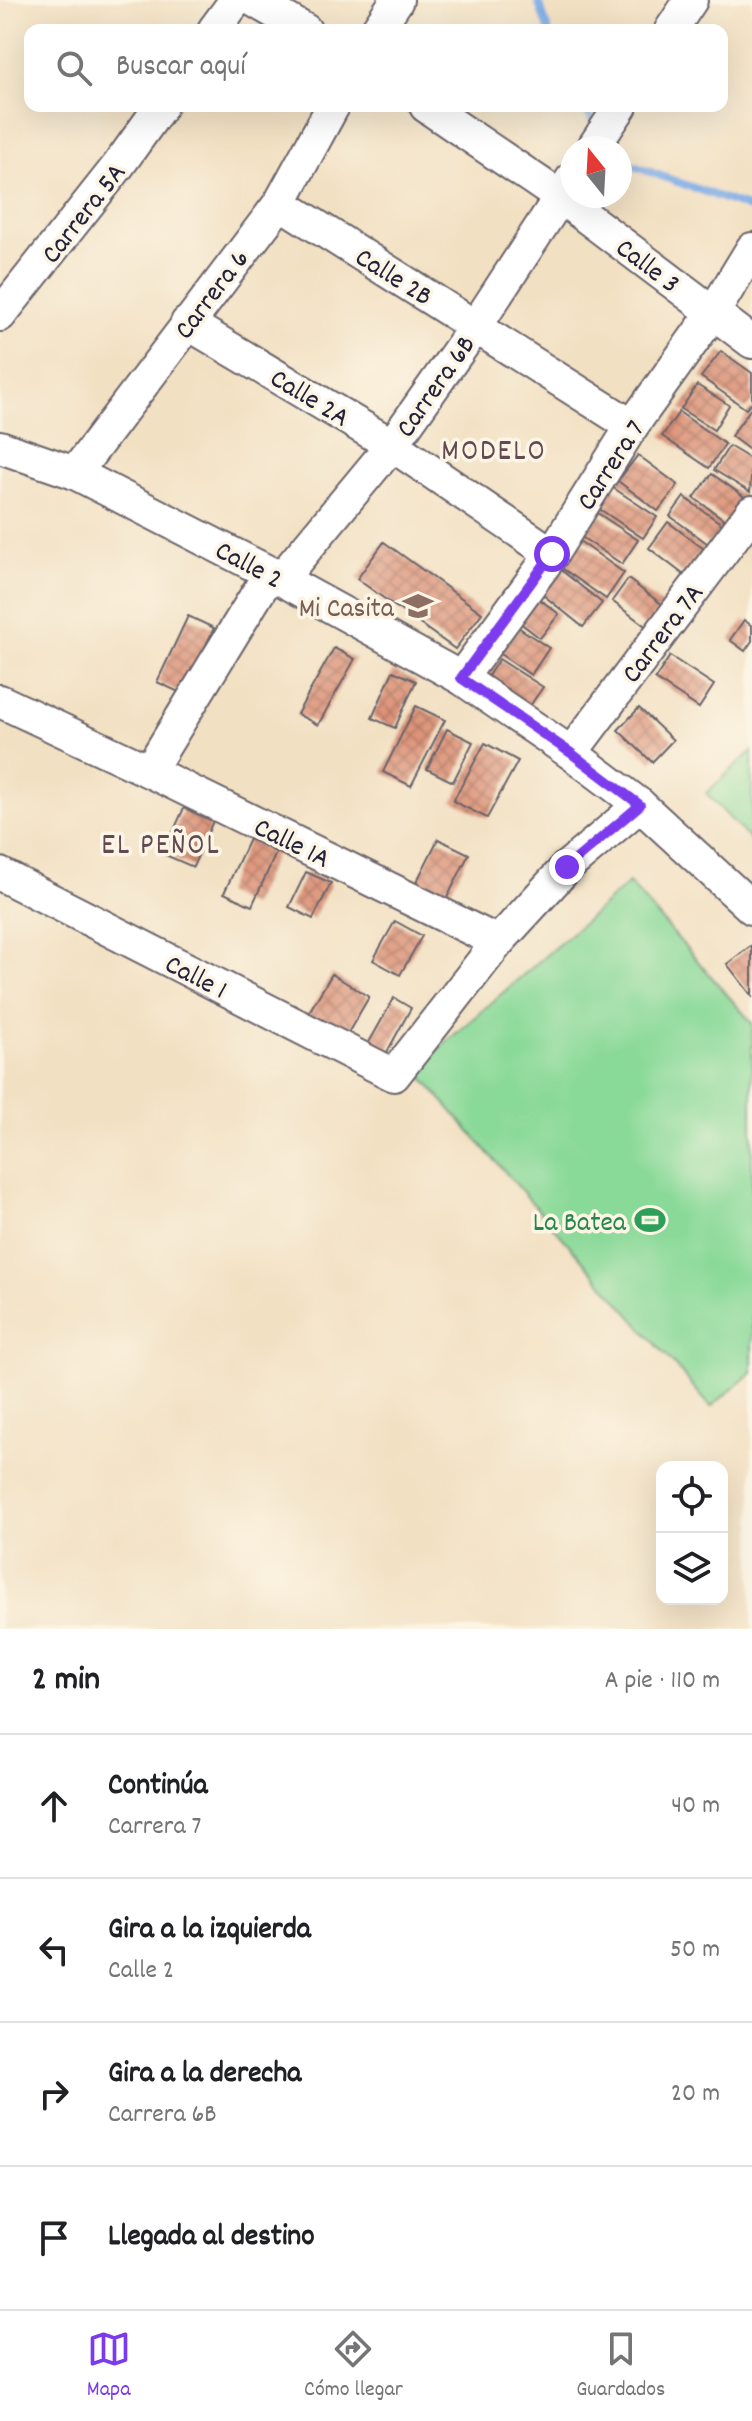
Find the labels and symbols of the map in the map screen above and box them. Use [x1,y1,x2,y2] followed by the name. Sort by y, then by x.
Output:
[560,136,632,208] north arrow
[34,156,138,274] street label: Carrera 5A
[605,231,687,305] street label: Calle 3
[346,240,439,319] street label: Calle 2B
[167,243,261,349] street label: Carrera 6
[388,328,488,447] street label: Carrera 6B
[261,361,356,440] street label: Calle 2A
[569,414,657,520] street label: Carrera 7
[441,432,547,475] district label: MODELO
[207,533,289,602] street label: Calle 2
[534,536,570,572] route start
[614,577,716,693] street label: Carrera 7A
[401,589,435,623] school or university icon: Mi Casita
[299,591,395,631] place label: Mi Casita
[246,810,336,881] street label: Calle 1A
[101,826,221,869] district label: EL PEÑOL
[549,849,585,885] route end
[157,947,233,1012] street label: Calle 1
[633,1203,667,1237] sports icon: La Batea
[533,1205,627,1245] place label: La Batea

